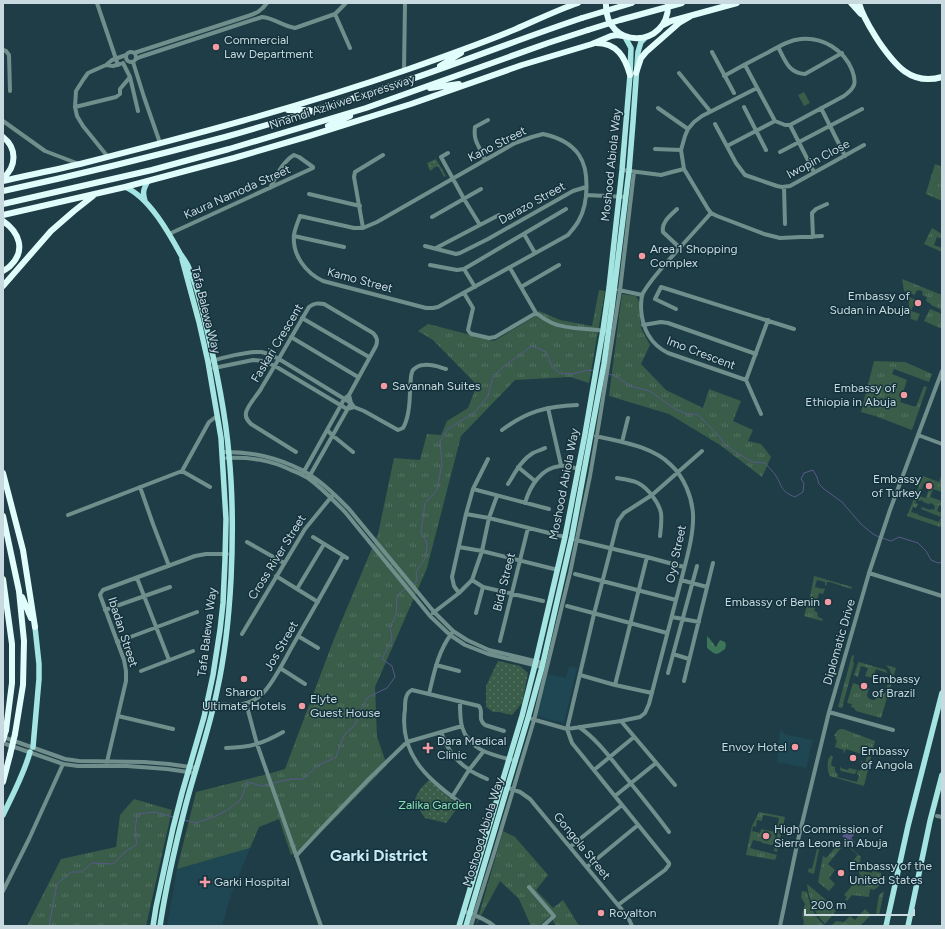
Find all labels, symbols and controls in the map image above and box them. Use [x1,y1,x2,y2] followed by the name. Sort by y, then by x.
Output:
[224,33,314,61] place label: Commercial Law Department
[211,42,221,52] marker: Commercial Law Department
[267,72,417,132] street label: Nnamdi Azikiwe Expressway
[598,107,624,222] street label: Moshood Abiola Way
[466,123,529,165] street label: Kano Street
[784,136,852,181] street label: Iwopin Close
[181,162,293,222] street label: Kaura Namoda Street
[496,179,568,227] street label: Darazo Street
[650,242,737,270] place label: Area 1 Shopping Complex
[637,251,647,261] marker: Area 1 Shopping Complex
[188,265,224,356] street label: Tafa Balewa Way
[326,265,395,296] street label: Kamo Street
[829,289,911,317] place label: Embassy of Sudan in Abuja
[913,298,923,308] marker: Embassy of Sudan in Abuja
[248,301,306,385] street label: Faskari Crescent
[665,333,738,373] street label: Imo Crescent
[392,379,481,393] place label: Savannah Suites
[379,381,389,391] marker: Savannah Suites
[805,381,897,409] place label: Embassy of Ethiopia in Abuja
[899,390,909,400] marker: Embassy of Ethiopia in Abuja
[546,426,582,541] street label: Moshood Abiola Way
[871,472,922,500] place label: Embassy of Turkey
[924,481,934,491] marker: Embassy of Turkey
[245,512,309,602] street label: Cross River Street
[663,523,689,584] street label: Oyo Street
[490,551,518,613] street label: Bida Street
[195,586,219,677] street label: Tafa Balewa Way
[105,595,141,669] street label: Ibadan Street
[725,595,820,609] place label: Embassy of Benin
[820,597,858,687] street label: Diplomatic Drive
[823,597,833,607] marker: Embassy of Benin
[261,618,301,673] street label: Jos Street
[872,672,921,700] place label: Embassy of Brazil
[239,674,249,684] marker: Sharon Ultimate Hotels
[859,681,869,691] marker: Embassy of Brazil
[202,685,286,713] place label: Sharon Ultimate Hotels
[310,692,381,720] place label: Elyte Guest House
[297,701,307,711] marker: Elyte Guest House
[437,734,506,762] place label: Dara Medical Clinic
[721,740,787,754] place label: Envoy Hotel
[422,742,434,754] marker: Dara Medical Clinic
[790,742,800,752] marker: Envoy Hotel
[861,744,913,772] place label: Embassy of Angola
[848,753,858,763] marker: Embassy of Angola
[460,775,506,888] street label: Moshood Abiola Way
[398,798,472,812] park label: Zalika Garden
[551,810,614,883] street label: Gongola Street
[774,822,888,850] place label: High Commission of Sierra Leone in Abuja
[761,831,771,841] marker: High Commission of Sierra Leone in Abuja
[330,846,428,865] district label: Garki District
[849,859,933,887] place label: Embassy of the United States
[836,868,846,878] marker: Embassy of the United States
[214,875,290,889] place label: Garki Hospital
[199,876,211,888] marker: Garki Hospital
[805,891,914,917] scale bar
[811,898,846,912] text: 200 m
[609,906,657,920] place label: Royalton
[596,908,606,918] marker: Royalton

